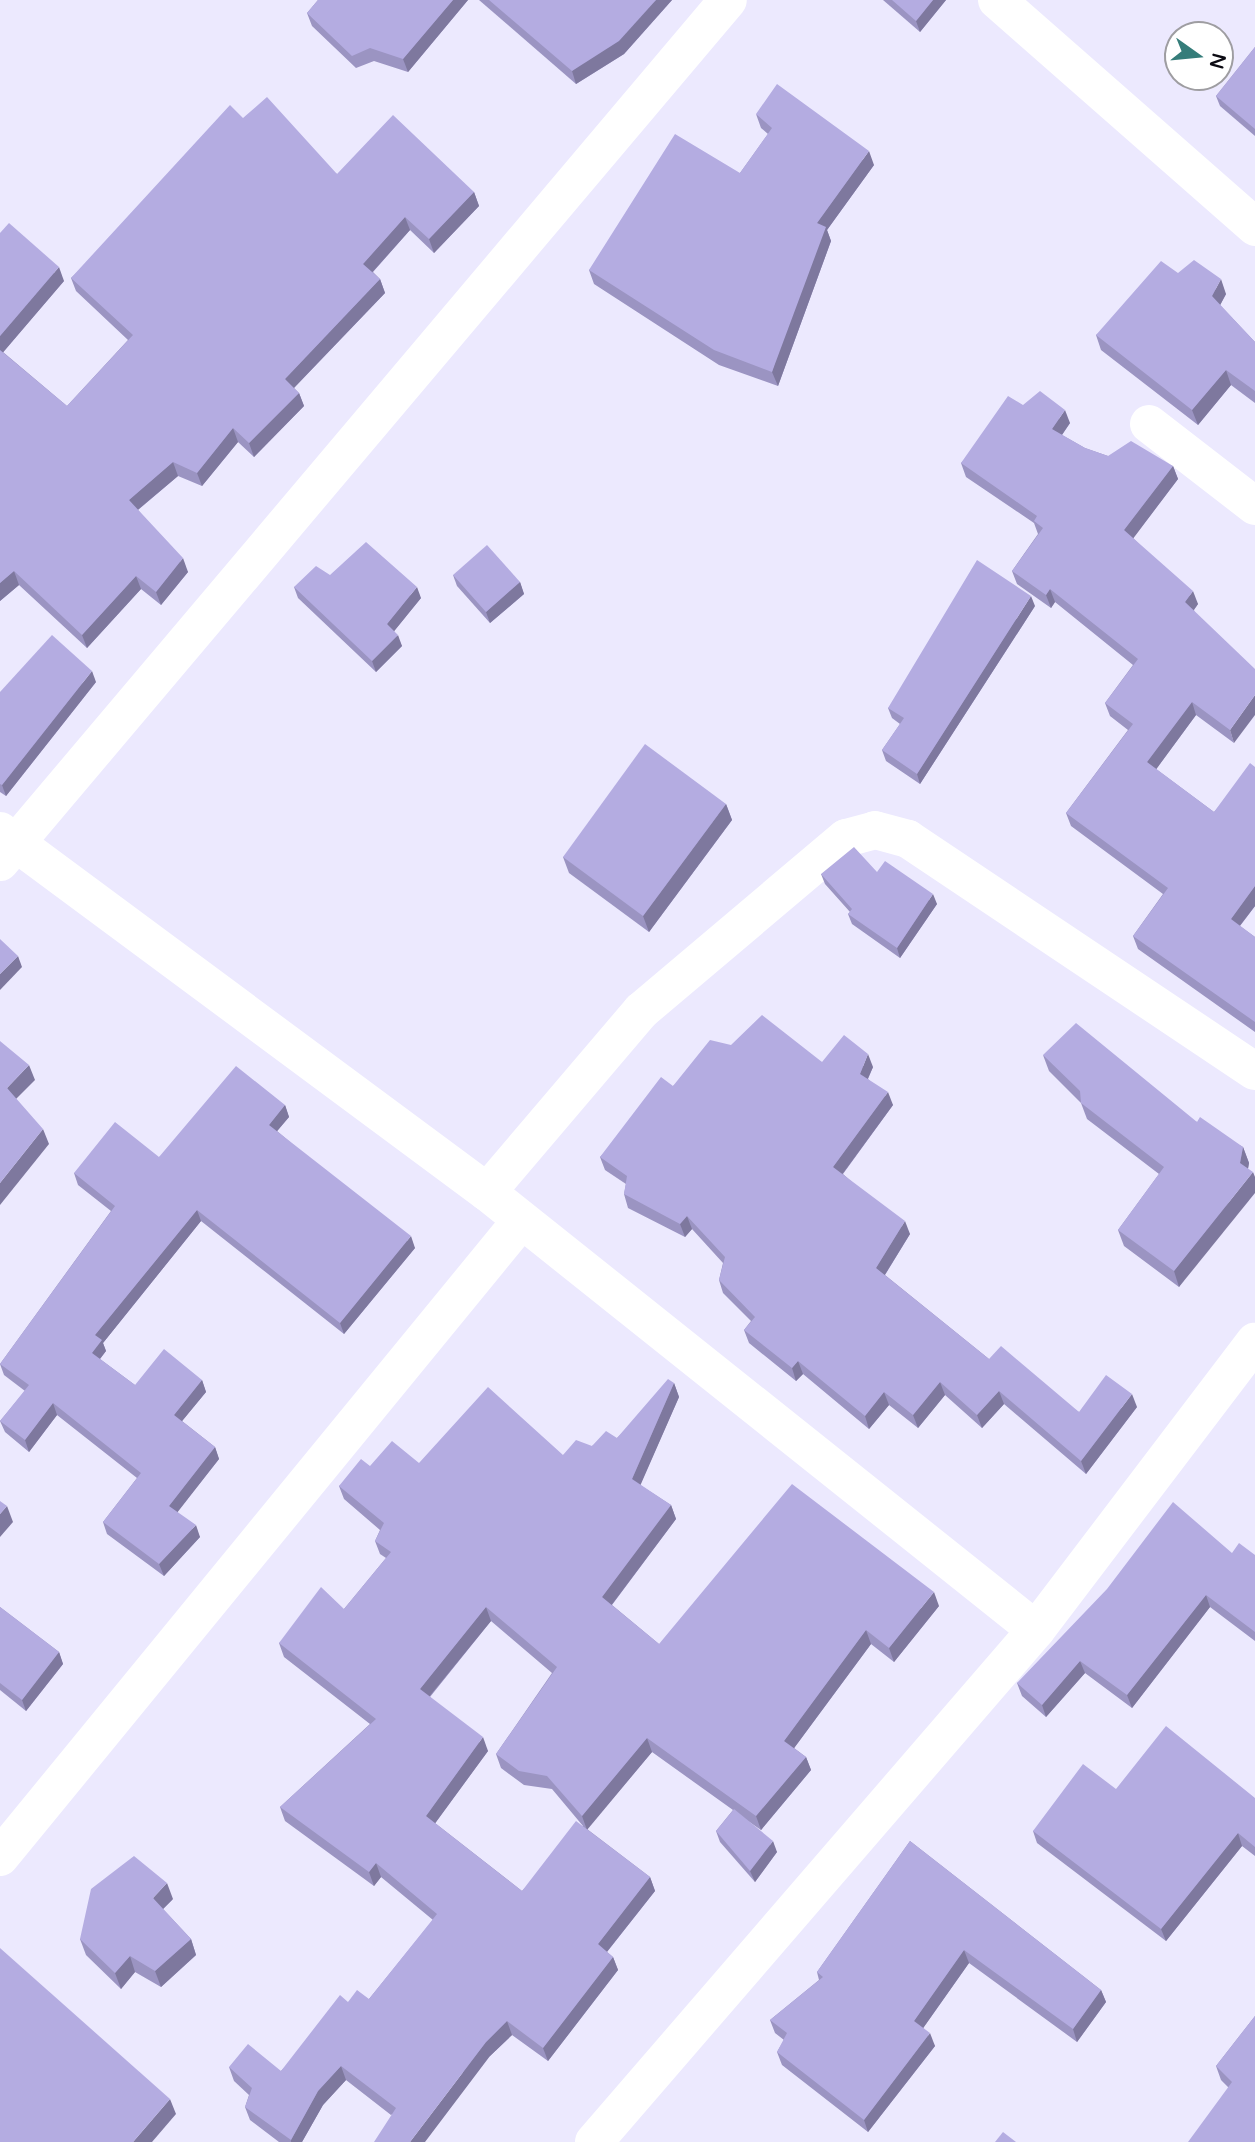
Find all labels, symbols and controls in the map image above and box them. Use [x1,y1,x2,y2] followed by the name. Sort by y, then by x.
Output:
[1164,21,1234,91] north arrow
[1205,51,1230,71] text: N

